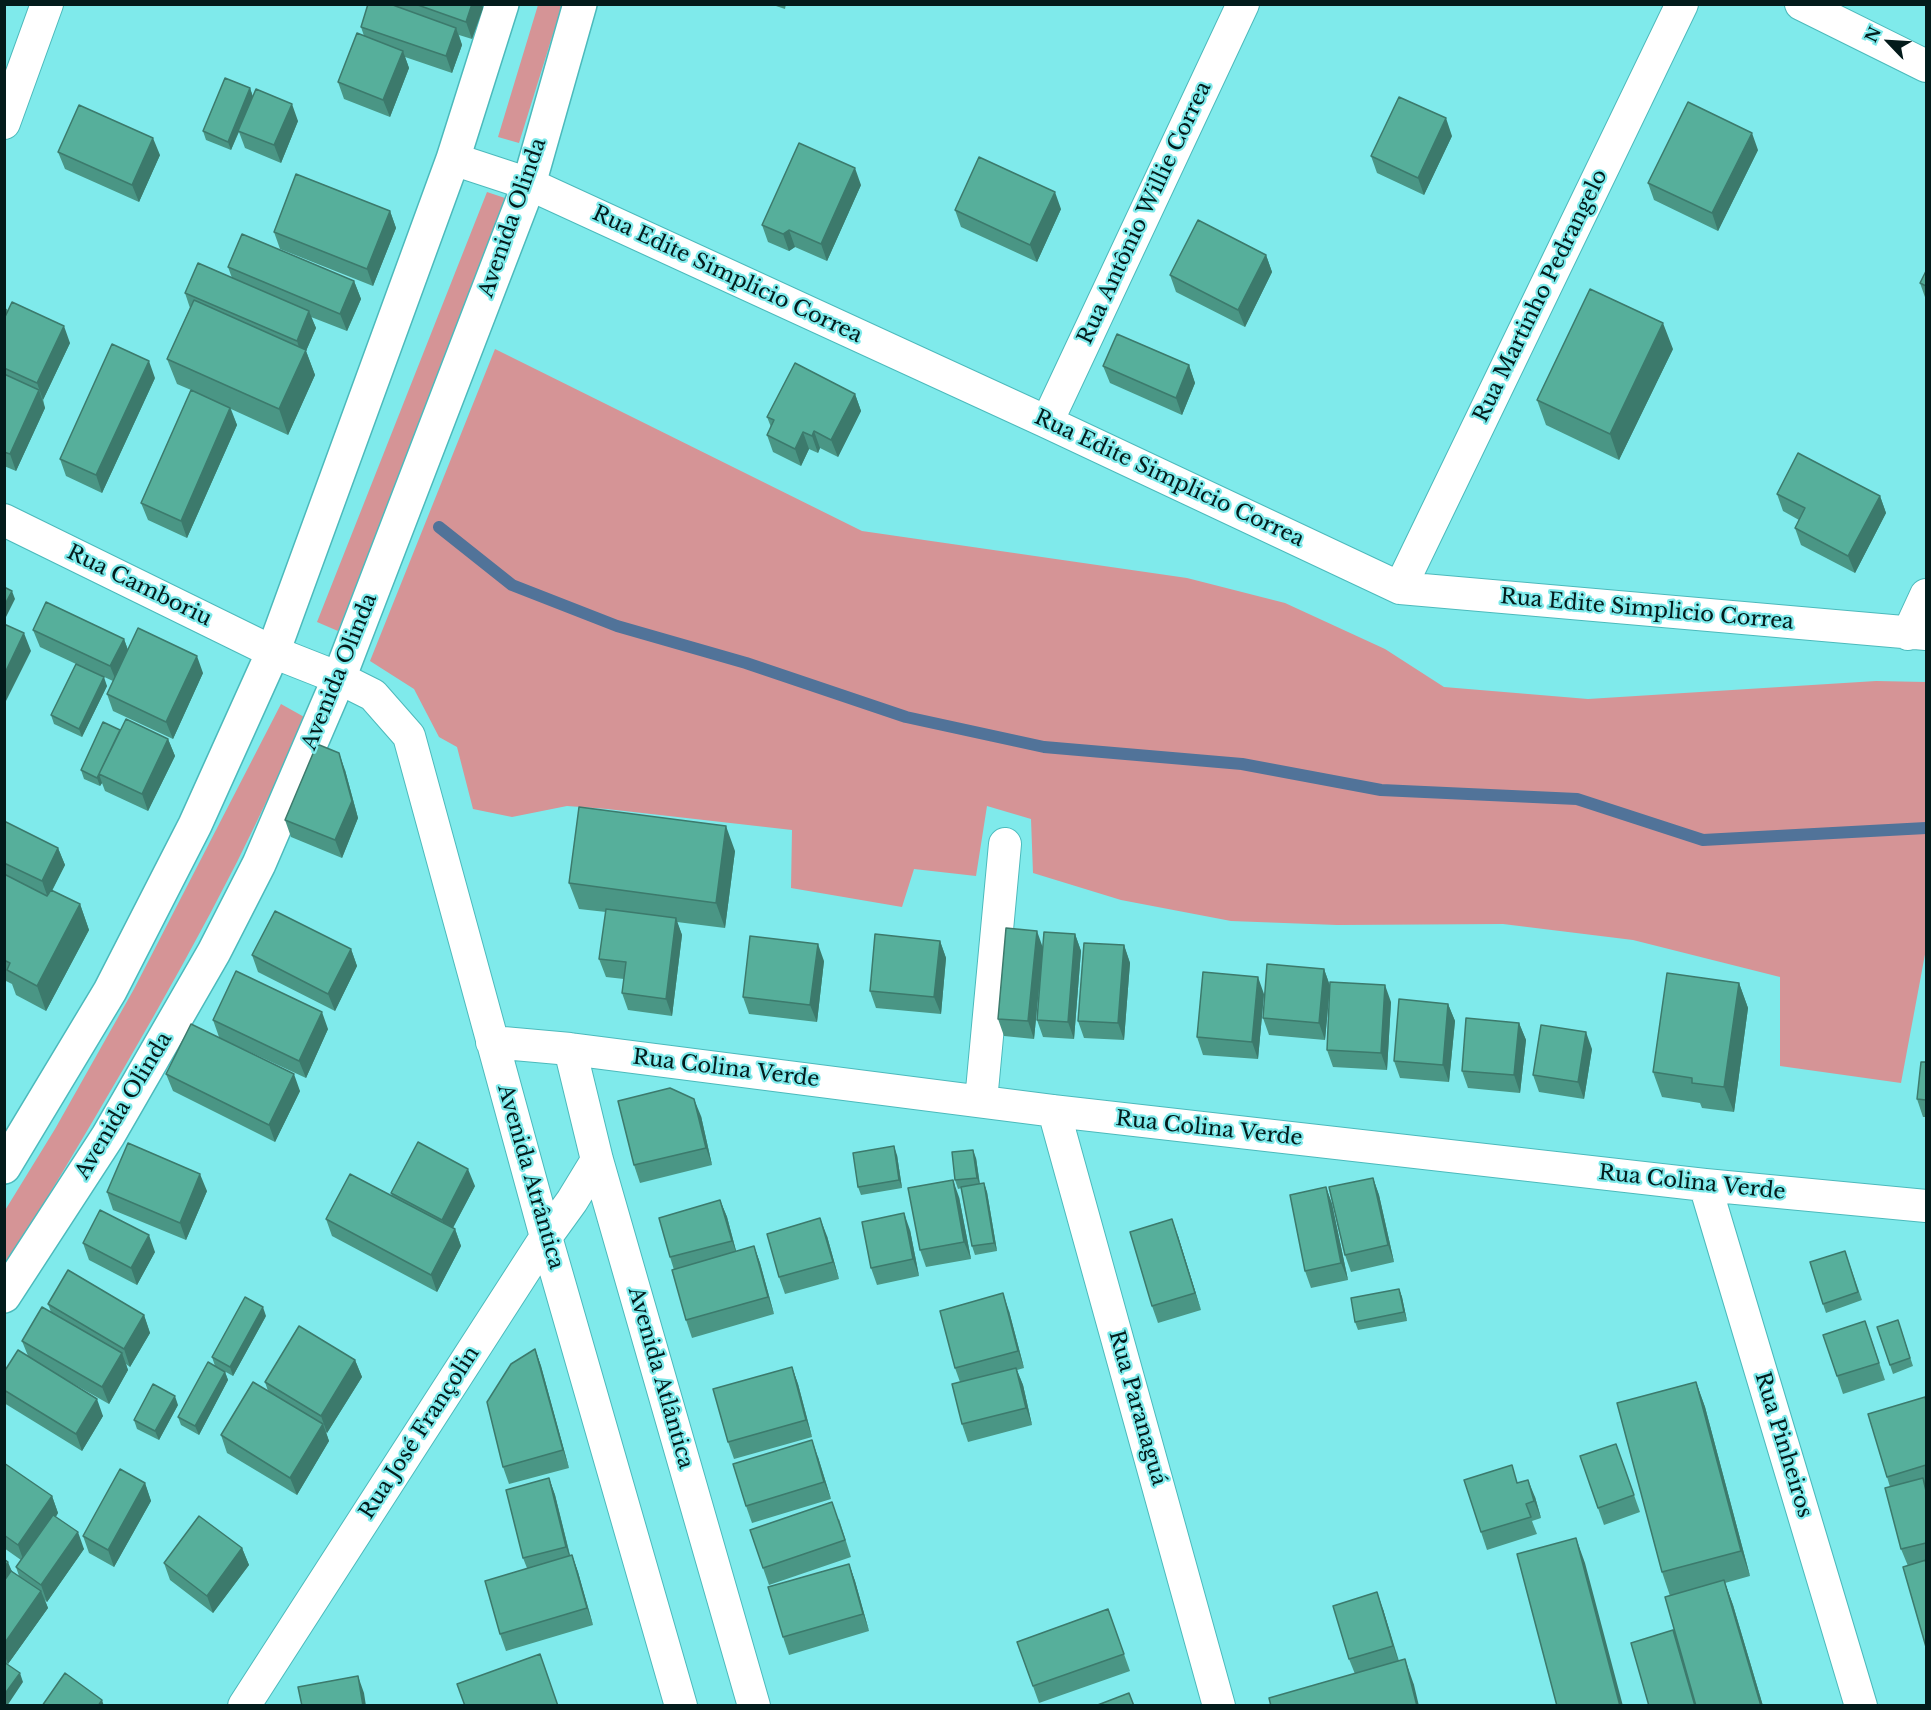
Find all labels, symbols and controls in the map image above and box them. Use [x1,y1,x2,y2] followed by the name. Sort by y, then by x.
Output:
[1859,12,1919,72] north arrow
[1860,23,1885,45] text: N
[1073,78,1217,348] street label: Rua Antônio Willie Correa
[474,135,552,301] street label: Avenida Olinda
[1469,166,1613,426] street label: Rua Martinho Pedrangelo
[588,201,866,349] street label: Rua Edite Simplicio Correa
[1030,405,1308,553] street label: Rua Edite Simplicio Correa
[62,540,216,632] street label: Rua Camboriu
[1499,585,1795,635] street label: Rua Edite Simplicio Correa
[297,590,383,754] street label: Avenida Olinda
[70,1028,178,1184] street label: Avenida Olinda
[631,1045,821,1093] street label: Rua Colina Verde
[492,1082,568,1272] street label: Avenida Atrântica
[1114,1107,1304,1151] street label: Rua Colina Verde
[1597,1161,1787,1205] street label: Rua Colina Verde
[622,1284,698,1472] street label: Avenida Atlântica
[1103,1328,1171,1488] street label: Rua Paranaguá
[355,1342,485,1524] street label: Rua José Françolin
[1749,1369,1817,1521] street label: Rua Pinheiros

